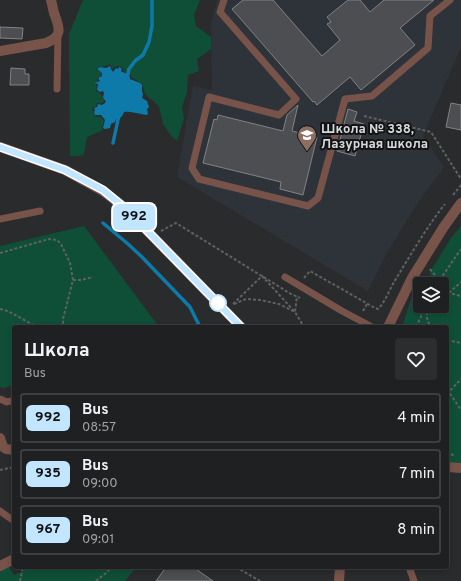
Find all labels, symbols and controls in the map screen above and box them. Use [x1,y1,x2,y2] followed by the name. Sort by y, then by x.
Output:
[321,122,428,153] place label: Школа № 338, Лазурная школа
[296,124,318,152] school or university icon: Школа № 338, Лазурная школа
[111,204,157,230] line badge: 992
[121,208,147,225] text: 992
[413,277,449,313] map controls
[413,277,449,313] button: layers
[209,294,227,312] unlabelled marker
[395,338,437,380] button: heart
[24,339,90,363] text: Школа
[24,366,46,382] text: Bus
[82,401,109,420] text: Bus
[35,409,61,426] text: 992
[397,409,435,428] text: 4 min
[82,420,116,436] text: 08:57
[82,457,109,476] text: Bus
[35,465,61,482] text: 935
[399,465,435,484] text: 7 min
[82,476,118,492] text: 09:00
[82,513,109,532] text: Bus
[36,521,60,538] text: 967
[397,521,435,540] text: 8 min
[82,532,114,548] text: 09:01

